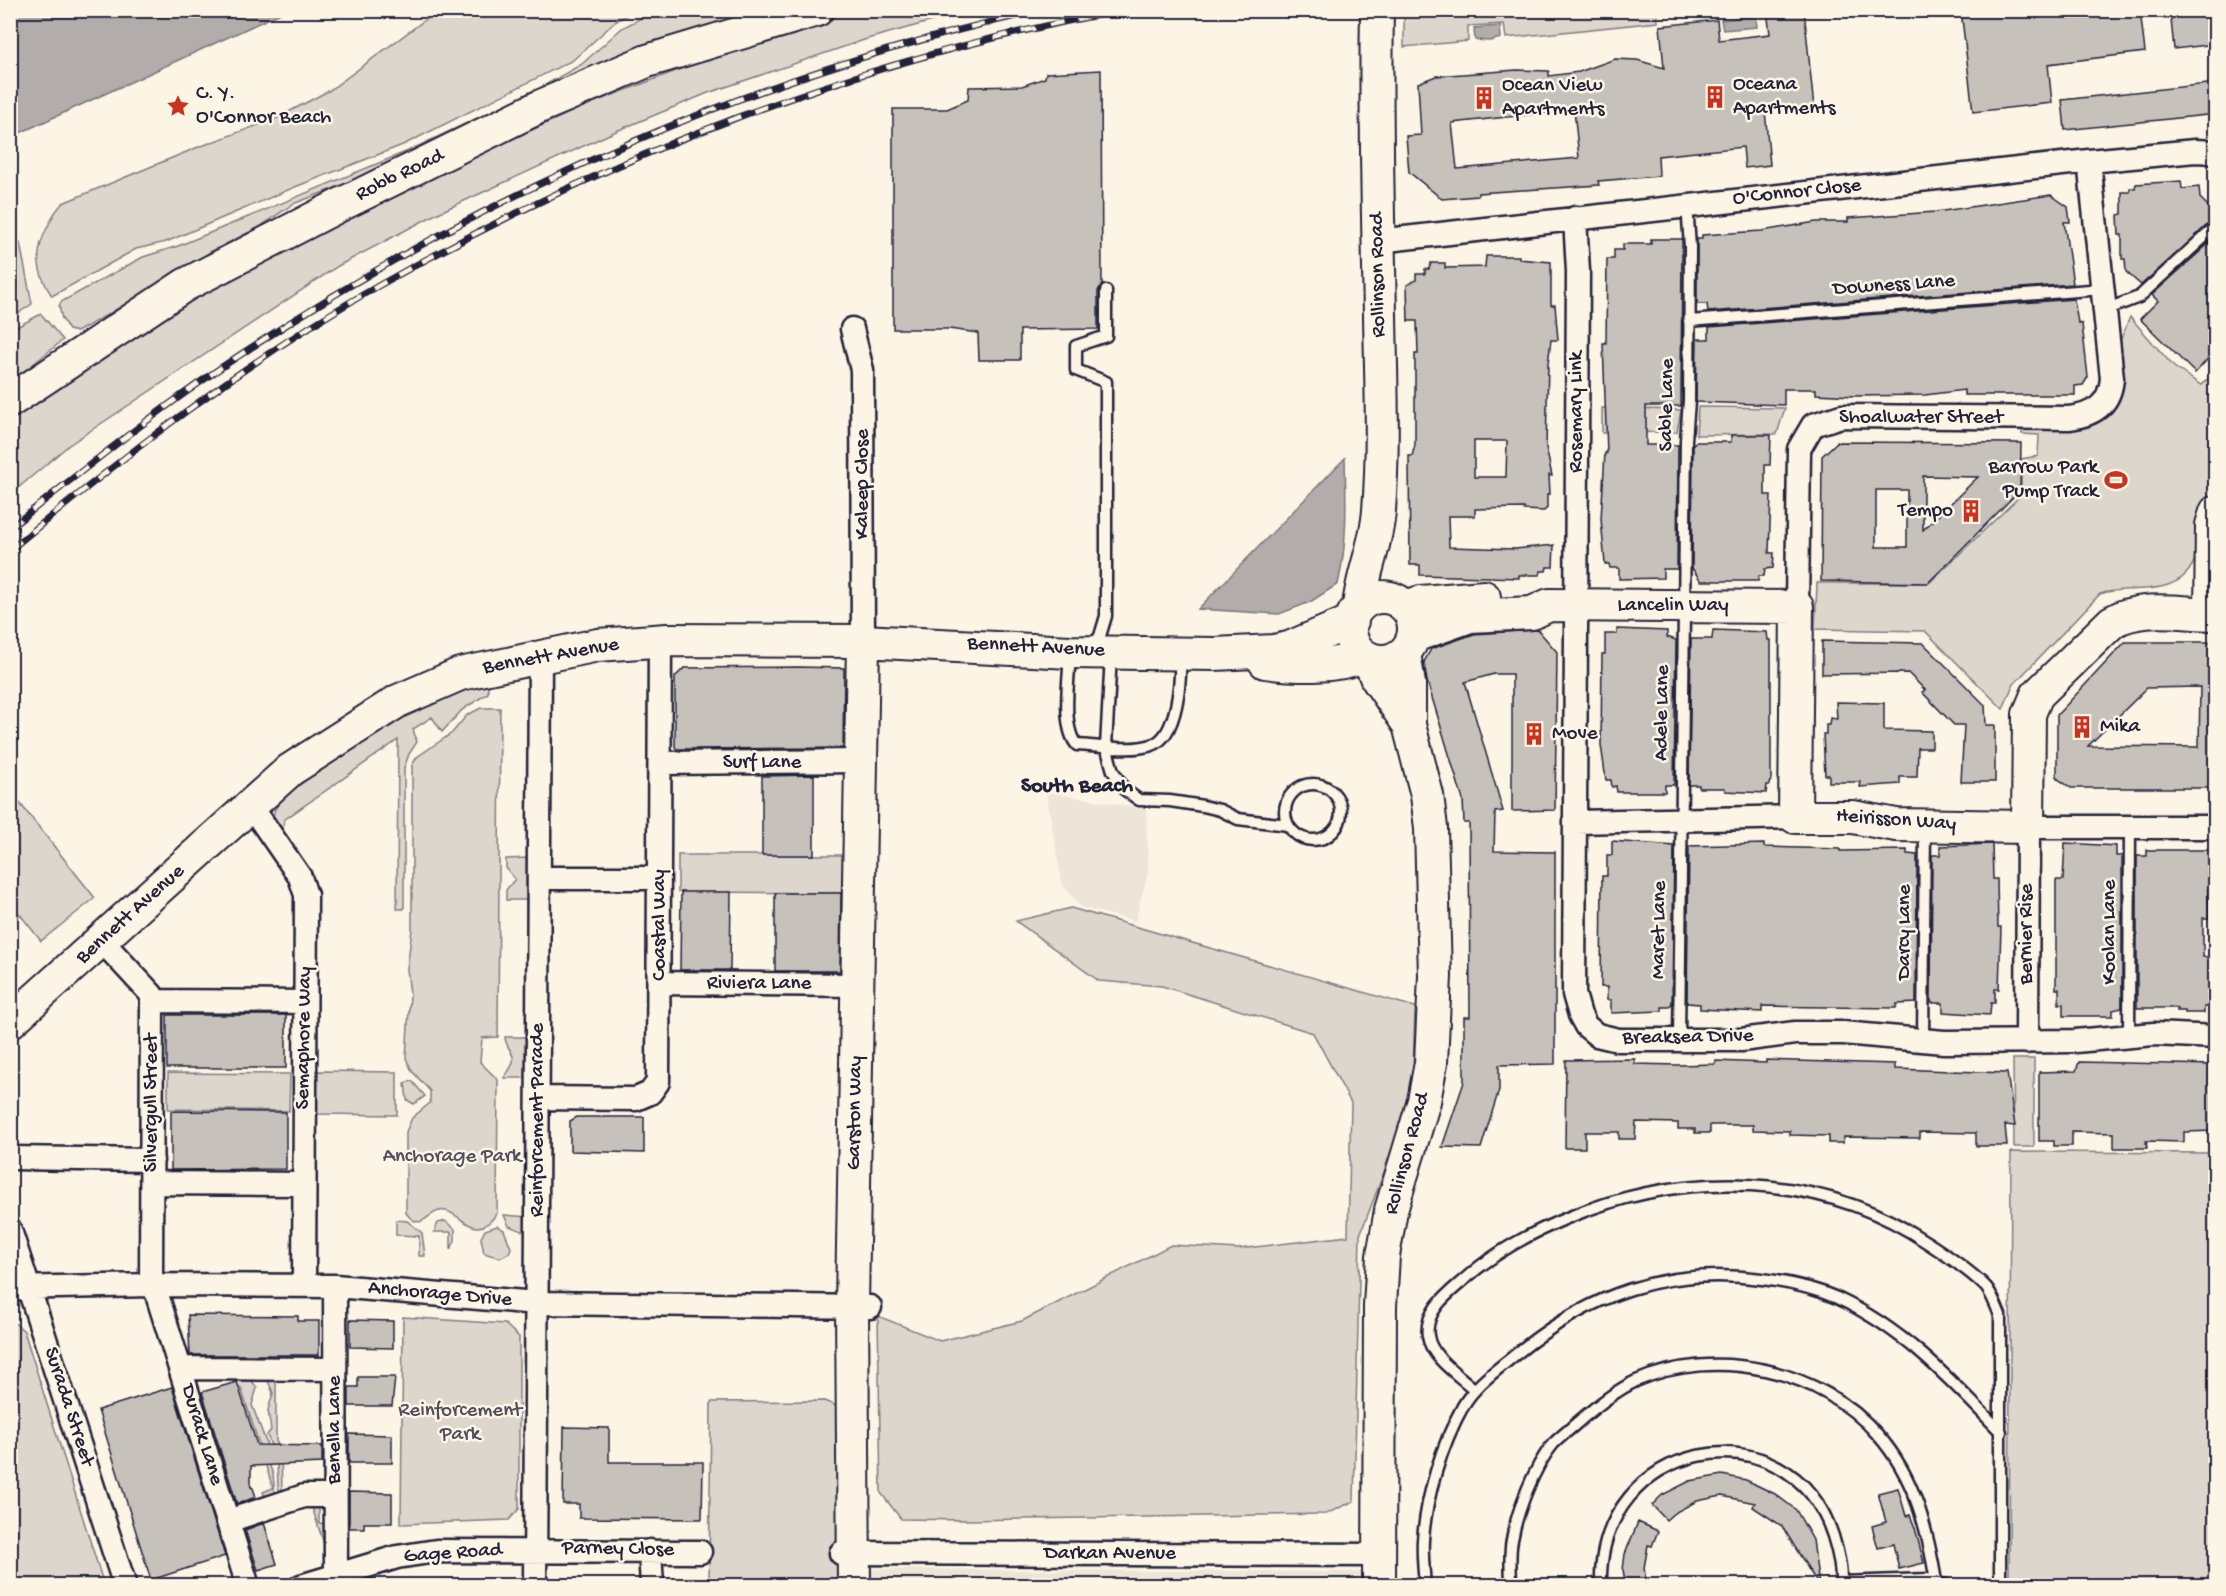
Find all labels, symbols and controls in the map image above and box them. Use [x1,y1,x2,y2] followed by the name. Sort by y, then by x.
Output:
[1733,73,1837,122] place label: Oceana Apartments
[1502,74,1606,123] place label: Ocean View Apartments
[196,82,331,131] place label: C. Y. O'Connor Beach
[1702,84,1728,110] building icon: Oceana Apartments
[1471,85,1497,111] building icon: Ocean View Apartments
[165,93,191,119] place icon: C. Y. O'Connor Beach
[352,143,450,208] street label: Robb Road
[1732,174,1864,212] street label: O'Connor Close
[1365,211,1393,338] street label: Rollinson Road
[1830,269,1957,303] street label: Downess Lane
[1565,349,1590,473] street label: Rosemary Link
[1655,357,1681,452] street label: Sable Lane
[1839,406,2005,431] street label: Shoalwater Street
[851,428,876,539] street label: Kaleep Close
[1988,456,2101,505] place label: Barrow Park Pump Track
[2103,467,2129,493] sports icon: Barrow Park Pump Track
[1958,498,1984,524] building icon: Tempo
[1897,499,1953,524] place label: Tempo
[1617,594,1729,619] street label: Lancelin Way
[966,632,1107,664] street label: Bennett Avenue
[480,633,622,681] street label: Bennett Avenue
[1650,664,1676,761] street label: Adele Lane
[2069,714,2095,740] building icon: Mika
[2100,715,2141,740] place label: Mika
[1521,721,1547,747] building icon: Move
[1552,722,1599,747] place label: Move
[723,751,802,776] street label: Surf Lane
[1021,774,1133,800] district label: South Beach
[1835,804,1957,838] street label: Heirisson Way
[71,859,191,971] street label: Bennett Avenue
[648,869,673,981] street label: Coastal Way
[2098,878,2123,984] street label: Koolan Lane
[1647,880,1673,979] street label: Maret Lane
[2015,882,2040,985] street label: Bernier Rise
[1893,883,1918,982] street label: Darcy Lane
[291,966,319,1110] street label: Semaphore Way
[707,972,812,997] street label: Riviera Lane
[526,1022,551,1217] street label: Reinforcement Parade
[1621,1024,1755,1052] street label: Breaksea Drive
[140,1031,165,1172] street label: Silvergull Street
[843,1056,869,1170] street label: Garston Way
[1380,1089,1437,1218] street label: Rollinson Road
[383,1145,524,1170] park label: Anchorage Park
[367,1276,514,1314] street label: Anchorage Drive
[37,1344,100,1472] street label: Surada Street
[323,1375,348,1485] street label: Benella Lane
[173,1380,229,1490] street label: Durack Lane
[398,1399,524,1448] park label: Reinforcement Park
[561,1537,676,1563] street label: Parney Close
[403,1538,505,1570] street label: Gage Road
[1042,1542,1177,1567] street label: Darkan Avenue

